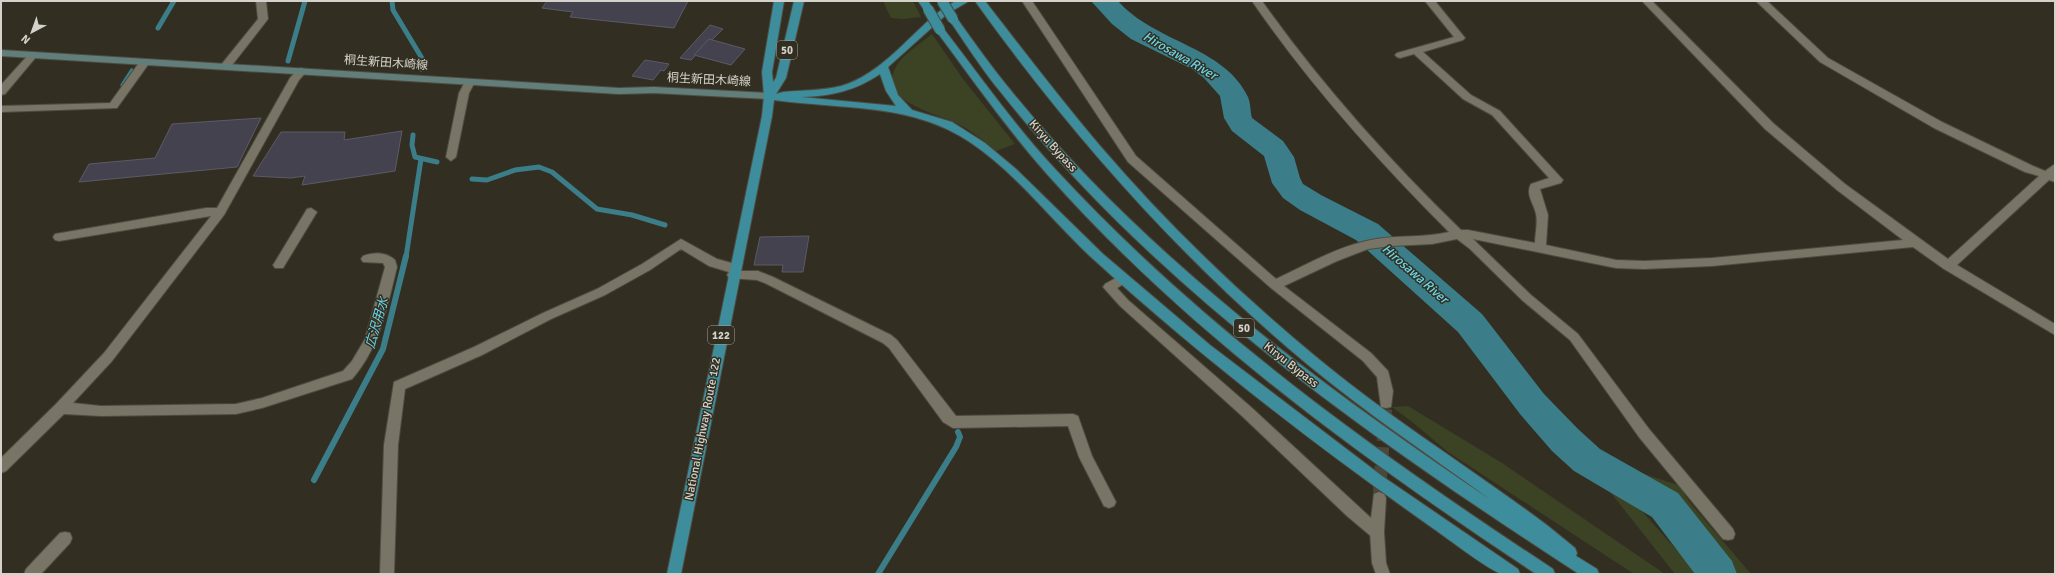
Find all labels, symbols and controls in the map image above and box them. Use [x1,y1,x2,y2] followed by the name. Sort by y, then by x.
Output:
[12,12,52,52] north arrow
[1140,28,1222,85] water label: Hirosawa River
[19,32,33,47] text: N
[777,41,797,59] road number: 50
[344,53,428,73] street label: 桐生新田木崎線
[667,70,751,90] street label: 桐生新田木崎線
[1025,117,1081,175] street label: Kiryu Bypass
[1379,241,1453,309] water label: Hirosawa River
[362,294,392,350] water label: 広沢用水
[1234,319,1254,337] road number: 50
[708,326,734,344] road number: 122
[1261,339,1321,391] street label: Kiryu Bypass
[682,356,724,502] street label: National Highway Route 122

